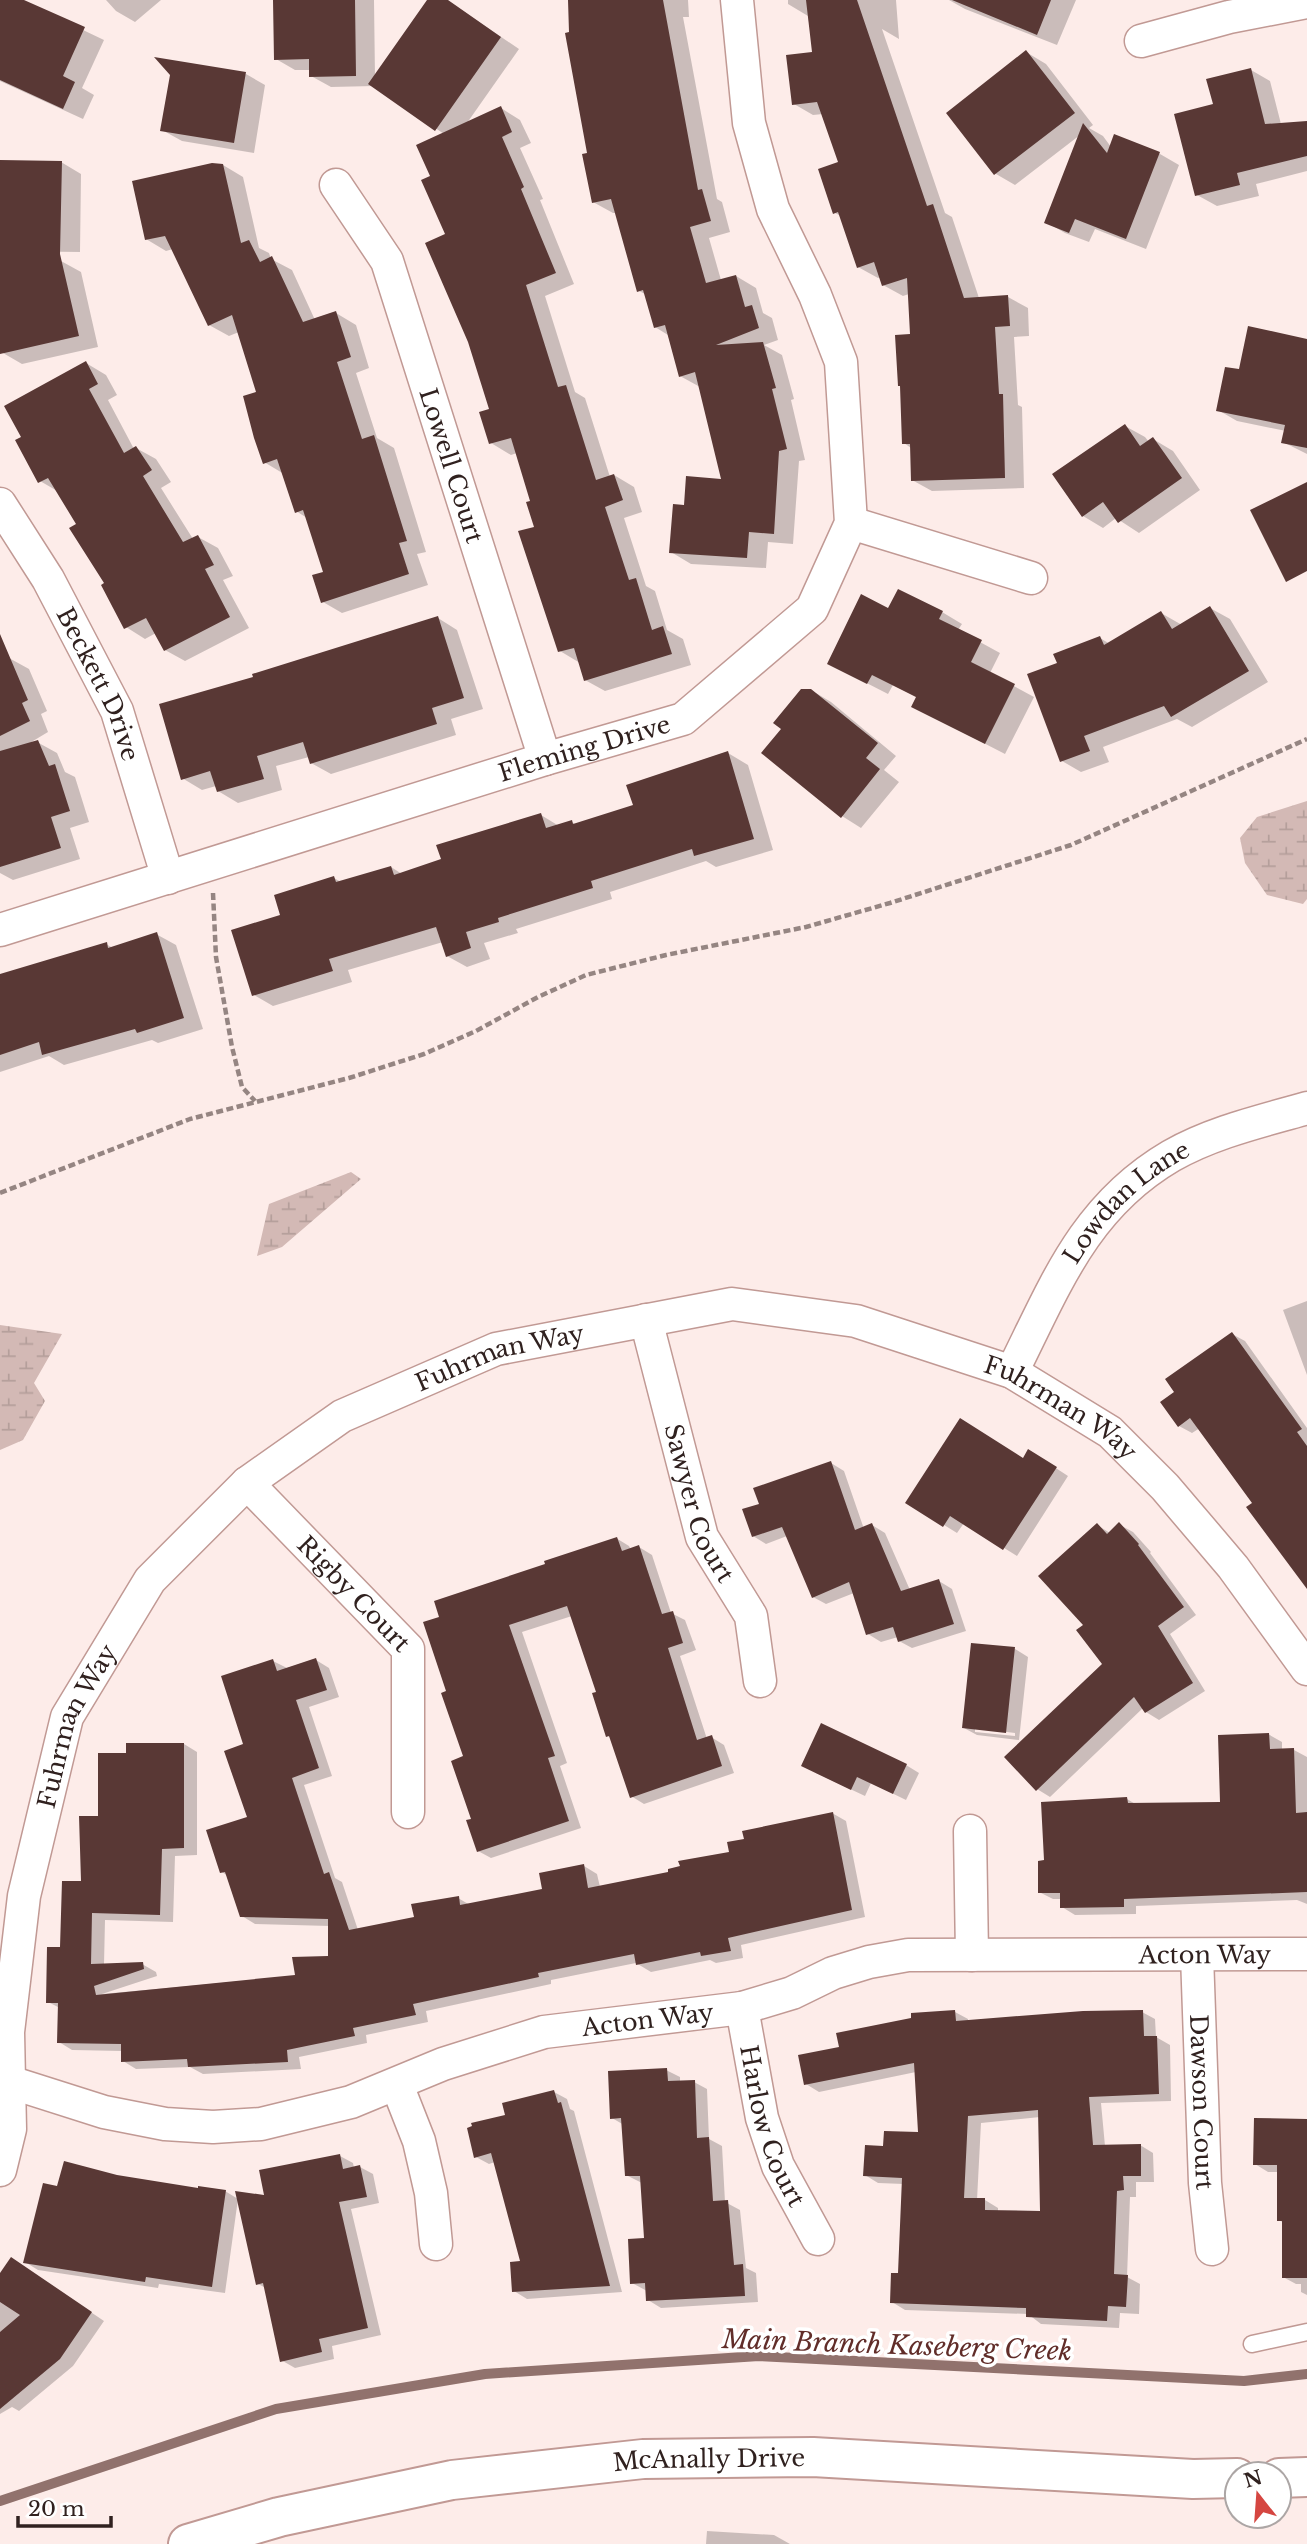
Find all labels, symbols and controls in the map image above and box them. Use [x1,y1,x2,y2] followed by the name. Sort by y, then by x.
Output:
[414,385,490,546] street label: Lowell Court
[51,602,146,764] street label: Beckett Drive
[495,709,674,787] street label: Fleming Drive
[1056,1134,1194,1269] street label: Lowdan Lane
[411,1318,587,1397] street label: Fuhrman Way
[981,1349,1144,1466] street label: Fuhrman Way
[659,1421,741,1587] street label: Sawyer Court
[292,1530,417,1657] street label: Rigby Court
[31,1638,123,1811] street label: Fuhrman Way
[1138,1940,1272,1969] street label: Acton Way
[579,1997,716,2042] street label: Acton Way
[1185,2014,1220,2191] street label: Dawson Court
[735,2043,812,2211] street label: Harlow Court
[721,2323,1072,2367] water label: Main Branch Kaseberg Creek
[611,2443,805,2477] street label: McAnally Drive
[1223,2460,1293,2530] north arrow
[1241,2466,1265,2493] text: N
[18,2484,110,2528] scale bar
[28,2496,85,2522] text: 20 m

